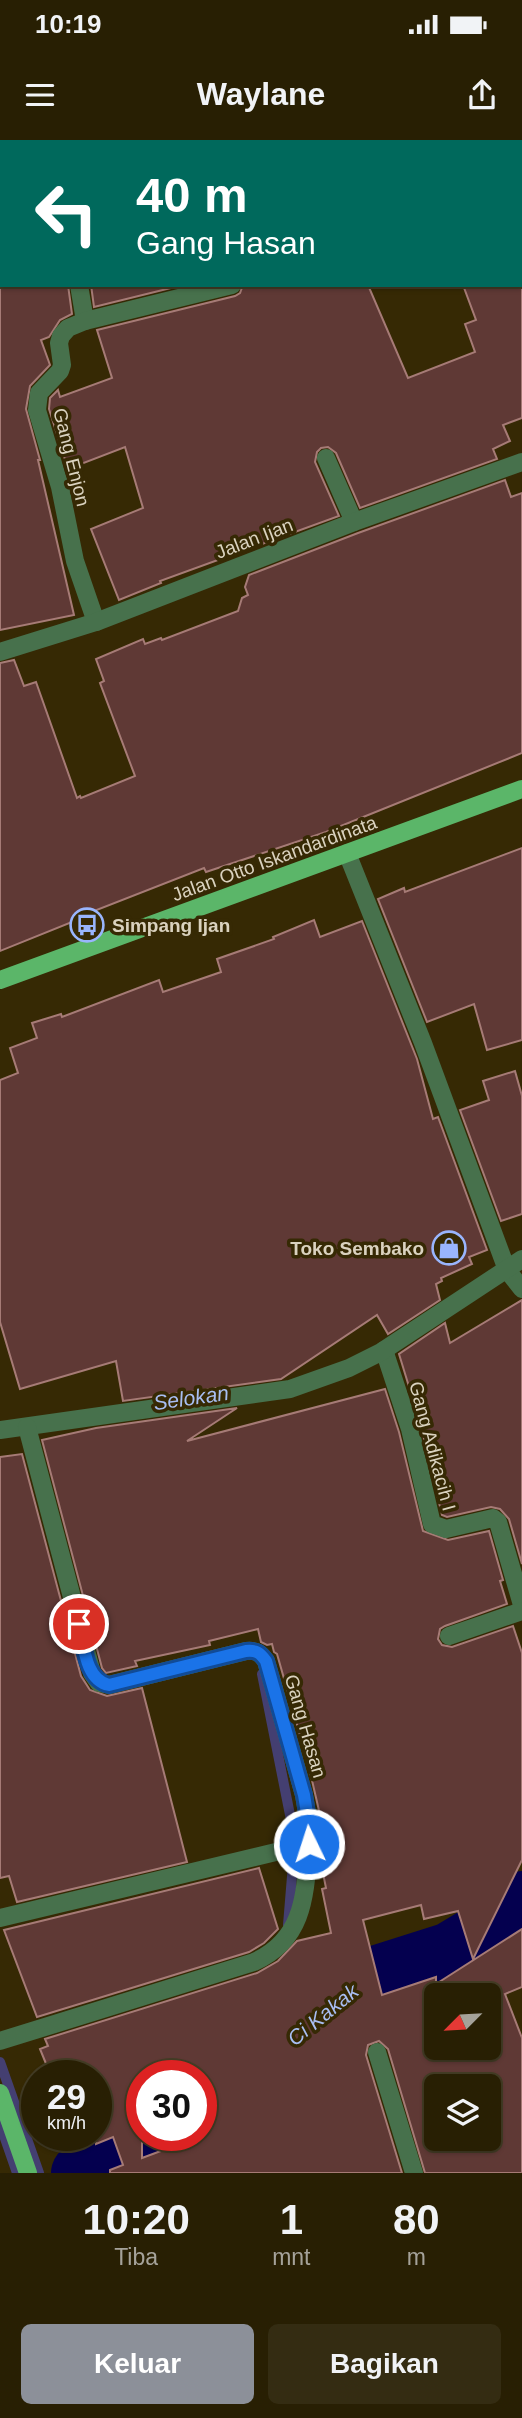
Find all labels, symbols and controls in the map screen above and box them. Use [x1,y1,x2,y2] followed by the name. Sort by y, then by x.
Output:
[35,9,102,39] text: 10:19
[21,76,59,114] icon: menu
[197,76,325,112] text: Waylane
[463,76,501,114] icon: share
[21,168,112,259] icon: left
[136,168,248,222] text: 40 m
[136,225,316,261] text: Gang Hasan
[49,406,94,508] street label: Gang Enjon
[212,514,296,563] street label: Jalan Ijan
[169,811,380,905] street label: Jalan Otto Iskandardinata
[68,906,106,944] bus stop icon: Simpang Ijan
[112,915,230,936] place label: Simpang Ijan
[430,1229,468,1267] shop icon: Toko Sembako
[290,1238,424,1259] place label: Toko Sembako
[405,1379,460,1513] street label: Gang Adikacih I
[152,1381,230,1414] water label: Selokan
[49,1594,109,1654] pin
[60,1605,98,1643] icon: arrive
[281,1672,330,1780] street label: Gang Hasan
[272,1807,346,1881] position arrow
[283,1978,364,2050] water label: Ci Kakak
[424,1983,500,2060] north arrow
[424,1983,501,2151] map controls
[126,2060,217,2151] speed limit sign: 30
[424,2074,501,2151] button: layers
[47,2077,86,2116] text: 29
[47,2113,86,2133] text: km/h
[82,2196,190,2243] text: 10:20
[280,2196,303,2243] text: 1
[393,2196,440,2243] text: 80
[114,2244,158,2270] text: Tiba
[272,2244,311,2270] text: mnt
[407,2244,426,2270] text: m
[21,2324,254,2404] button: Keluar
[268,2324,501,2404] button: Bagikan

